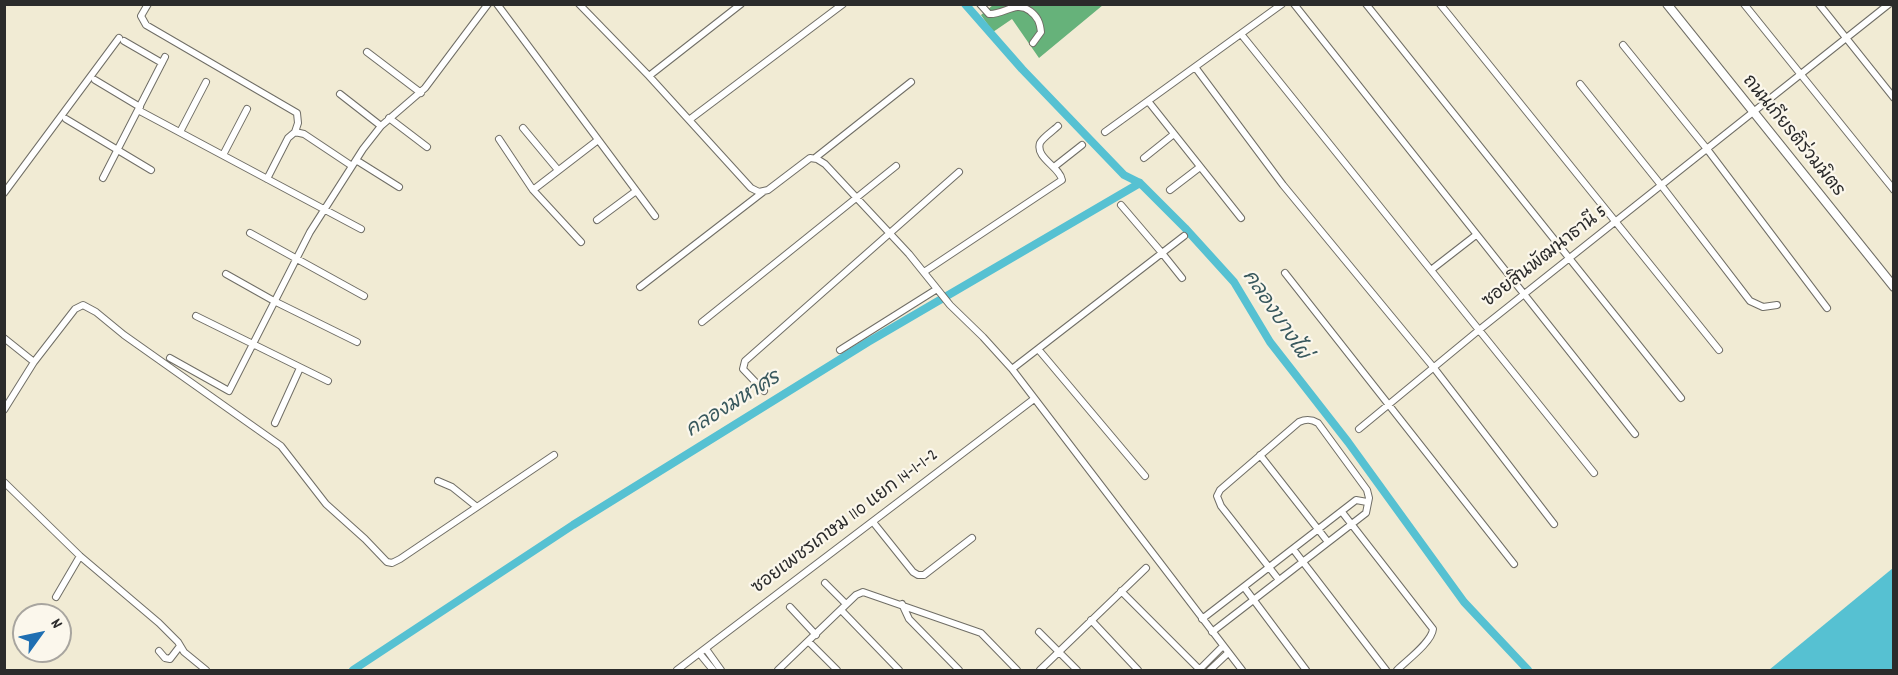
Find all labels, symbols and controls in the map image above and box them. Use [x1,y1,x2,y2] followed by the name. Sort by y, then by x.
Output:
[1736,72,1848,202] street label: ถนนเกียรติร่วมมิตร
[1479,203,1613,313] street label: ซอยสินพัฒนาธานี 5
[1235,267,1313,365] water label: คลองบางไผ่
[682,368,786,444] water label: คลองมหาศร
[748,446,944,600] street label: ซอยเพชรเกษม 110 แยก 14-1-1-2
[12,603,72,663] north arrow
[44,614,68,634] text: N

